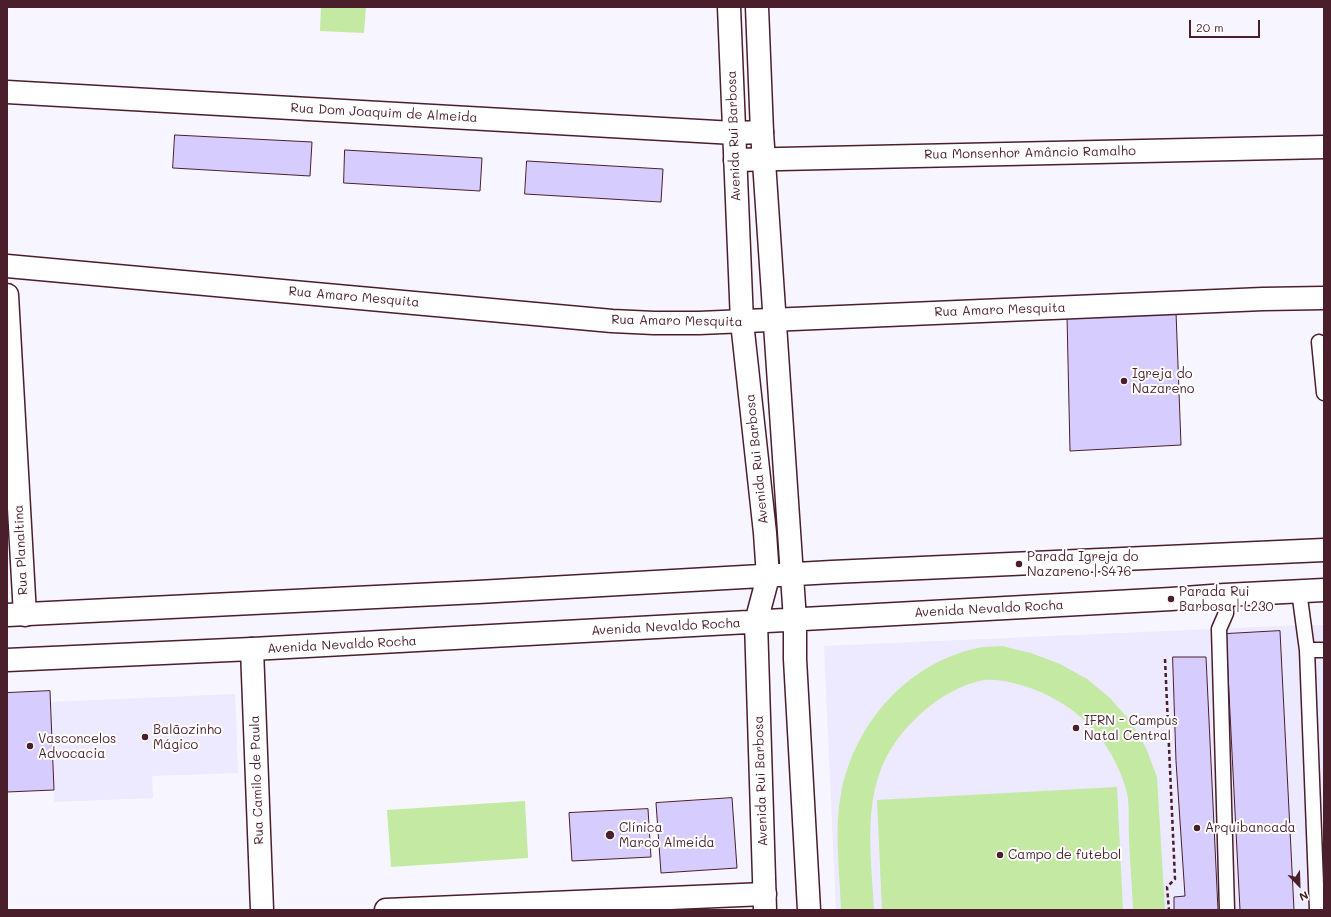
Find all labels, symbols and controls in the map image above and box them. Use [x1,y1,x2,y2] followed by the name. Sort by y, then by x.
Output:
[1191,12,1262,38] scale bar
[1196,19,1224,35] text: 20 m
[724,70,744,202] street label: Avenida Rui Barbosa
[290,100,478,126] street label: Rua Dom Joaquim de Almeida
[924,143,1136,163] street label: Rua Monsenhor Amâncio Ramalho
[288,283,420,311] street label: Rua Amaro Mesquita
[934,300,1066,320] street label: Rua Amaro Mesquita
[611,312,743,330] street label: Rua Amaro Mesquita
[1132,366,1195,397] place label: Igreja do Nazareno
[1119,376,1129,386] marker: Igreja do Nazareno
[742,393,772,525] street label: Avenida Rui Barbosa
[11,504,31,596] street label: Rua Planaltina
[1027,549,1139,580] place label: Parada Igreja do Nazareno | S476
[1014,559,1024,569] marker: Parada Igreja do Nazareno | S476
[1179,584,1274,615] place label: Parada Rui Barbosa | L230
[1166,594,1176,604] marker: Parada Rui Barbosa | L230
[914,597,1064,621] street label: Avenida Nevaldo Rocha
[591,615,741,639] street label: Avenida Nevaldo Rocha
[267,633,417,657] street label: Avenida Nevaldo Rocha
[1084,713,1178,744] place label: IFRN - Campus Natal Central
[247,715,267,845] street label: Rua Camilo de Paula
[751,715,771,847] street label: Avenida Rui Barbosa
[153,722,222,753] place label: Balãozinho Mágico
[1071,723,1081,733] marker: IFRN - Campus Natal Central
[38,731,116,762] place label: Vasconcelos Advocacia
[140,732,150,742] marker: Balãozinho Mágico
[25,741,35,751] marker: Vasconcelos Advocacia
[619,820,714,851] place label: Clínica Marco Almeida
[1205,820,1296,836] place label: Arquibancada
[1192,823,1202,833] marker: Arquibancada
[604,829,616,841] marker: Clínica Marco Almeida
[1008,847,1121,863] place label: Campo de futebol
[995,850,1005,860] marker: Campo de futebol
[1279,865,1319,905] north arrow
[1297,888,1311,905] text: N

